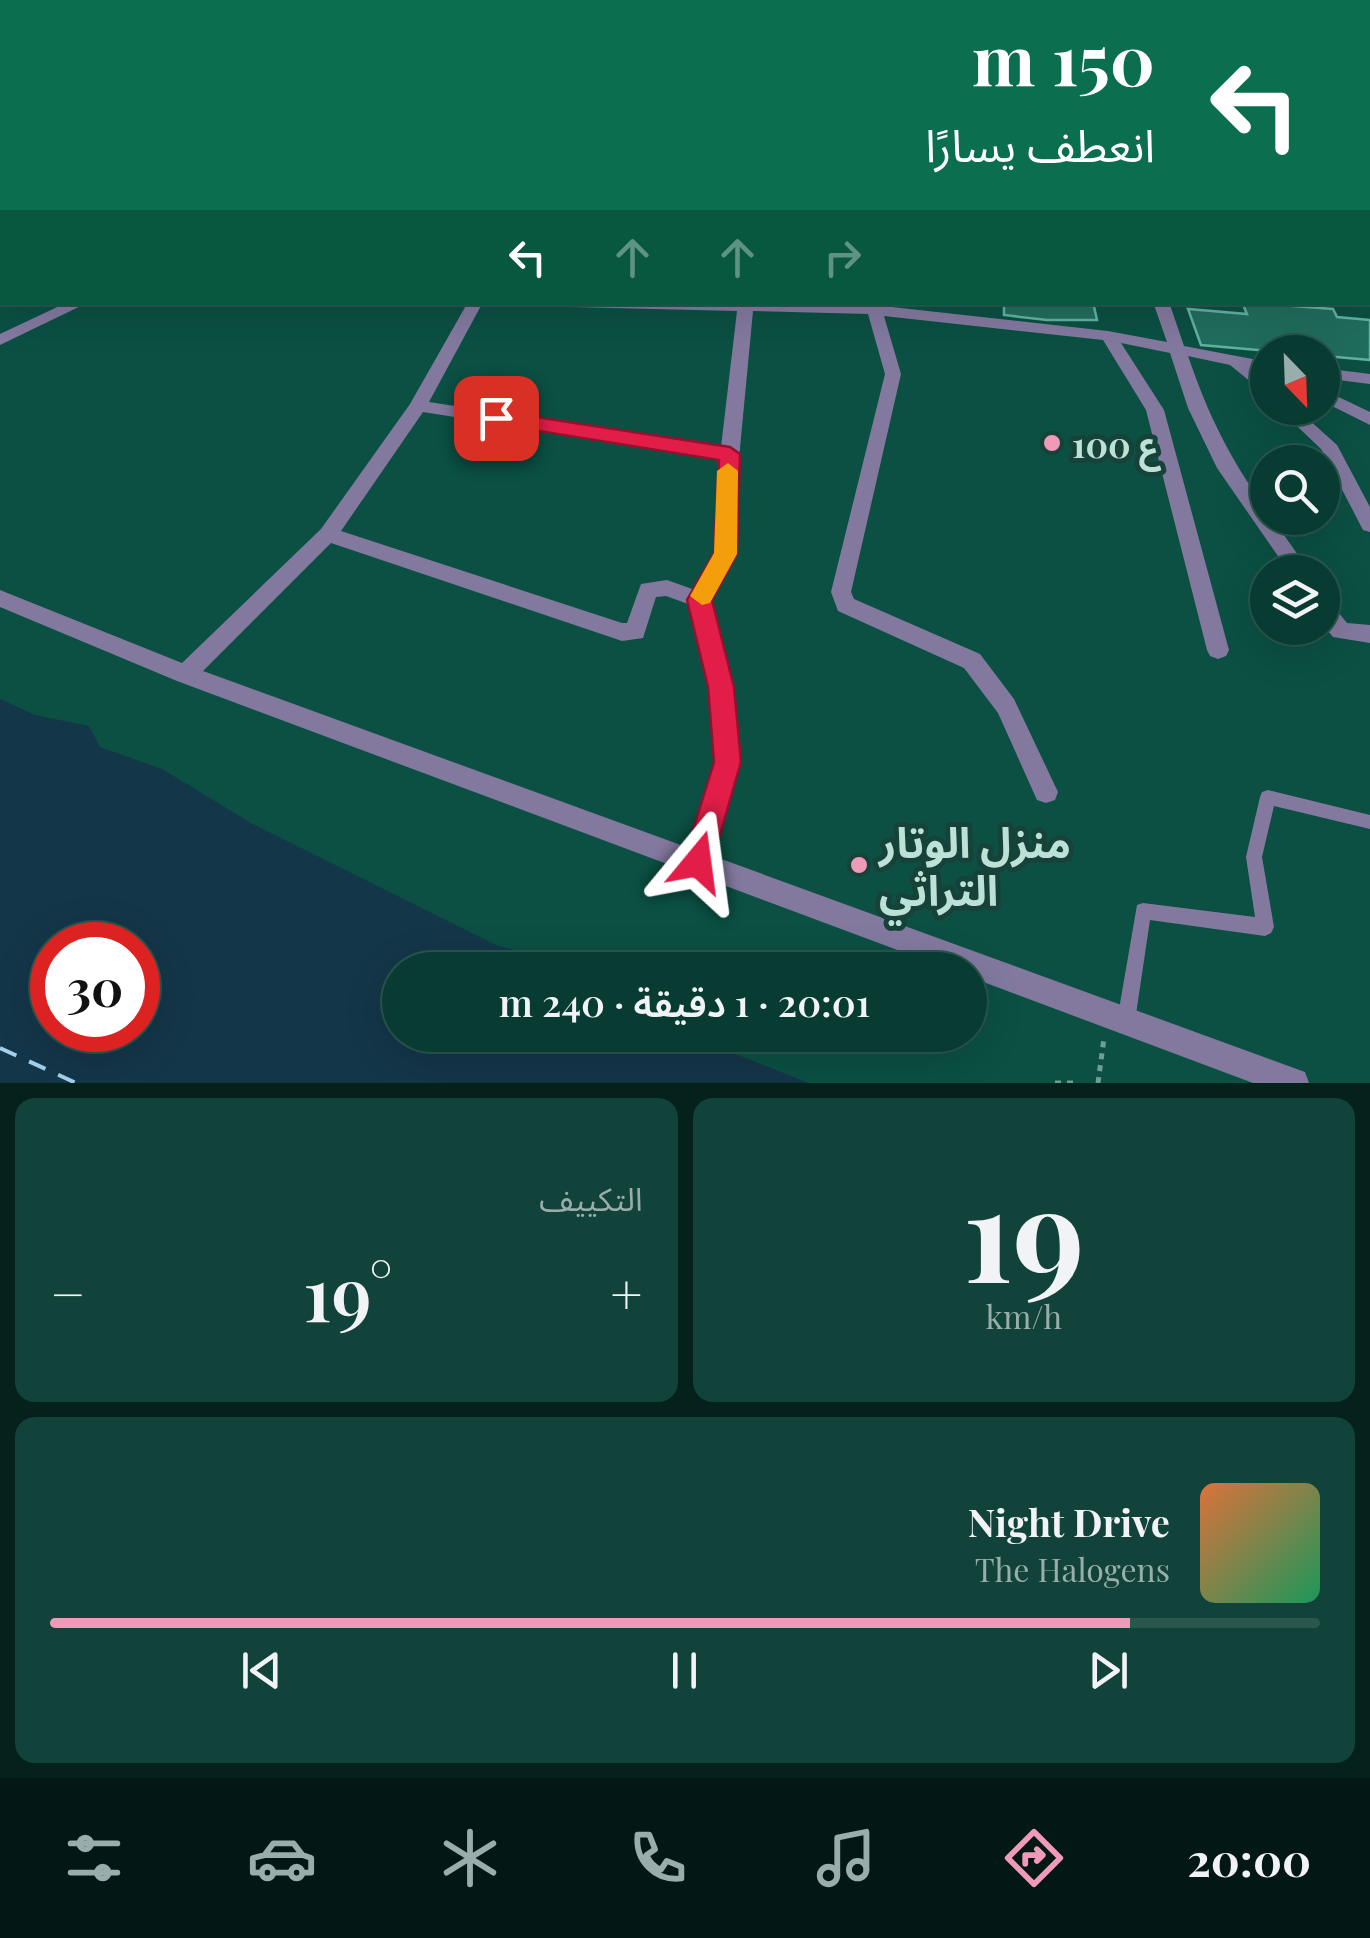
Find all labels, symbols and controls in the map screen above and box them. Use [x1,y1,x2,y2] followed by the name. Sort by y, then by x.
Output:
[972,10,1155,104] text: 150 m
[1190,40,1320,170] icon: left
[925,113,1155,173] text: انعطف يسارًا
[500,230,555,285] icon: left
[605,230,660,285] icon: ahead
[710,230,765,285] icon: ahead
[815,230,870,285] icon: right
[1250,335,1340,425] north arrow
[1250,335,1340,645] map controls
[454,376,539,461] pin
[469,391,524,446] icon: arrive
[1072,420,1162,472] place label: 100 ع
[1041,432,1063,454] marker: 100 ع
[1250,445,1340,535] button: search
[1250,555,1340,645] button: layers
[646,810,750,914] position arrow
[877,813,1071,926] place label: منزل الوتار التراثي
[848,854,870,876] marker: منزل الوتار التراثي
[30,922,160,1052] speed limit sign: 30
[499,976,870,1027] text: 20:01 · 1 دقيقة · 240 m
[963,1142,1085,1316] text: 19
[539,1176,643,1219] text: التكييف
[303,1241,393,1341] text: 19°
[50,1255,86,1329] text: −
[610,1255,642,1329] text: +
[985,1294,1062,1337] text: km/h
[968,1496,1170,1547] text: Night Drive
[975,1547,1170,1590] text: The Halogens
[234,1643,289,1698] icon: previous
[657,1643,712,1698] icon: pause
[1081,1643,1136,1698] icon: next
[59,1823,129,1893] icon: filters
[247,1823,317,1893] icon: car
[435,1823,505,1893] icon: climate
[623,1823,693,1893] icon: phone
[811,1823,881,1893] icon: music
[999,1823,1069,1893] icon: directions
[1187,1828,1311,1888] text: 20:00

